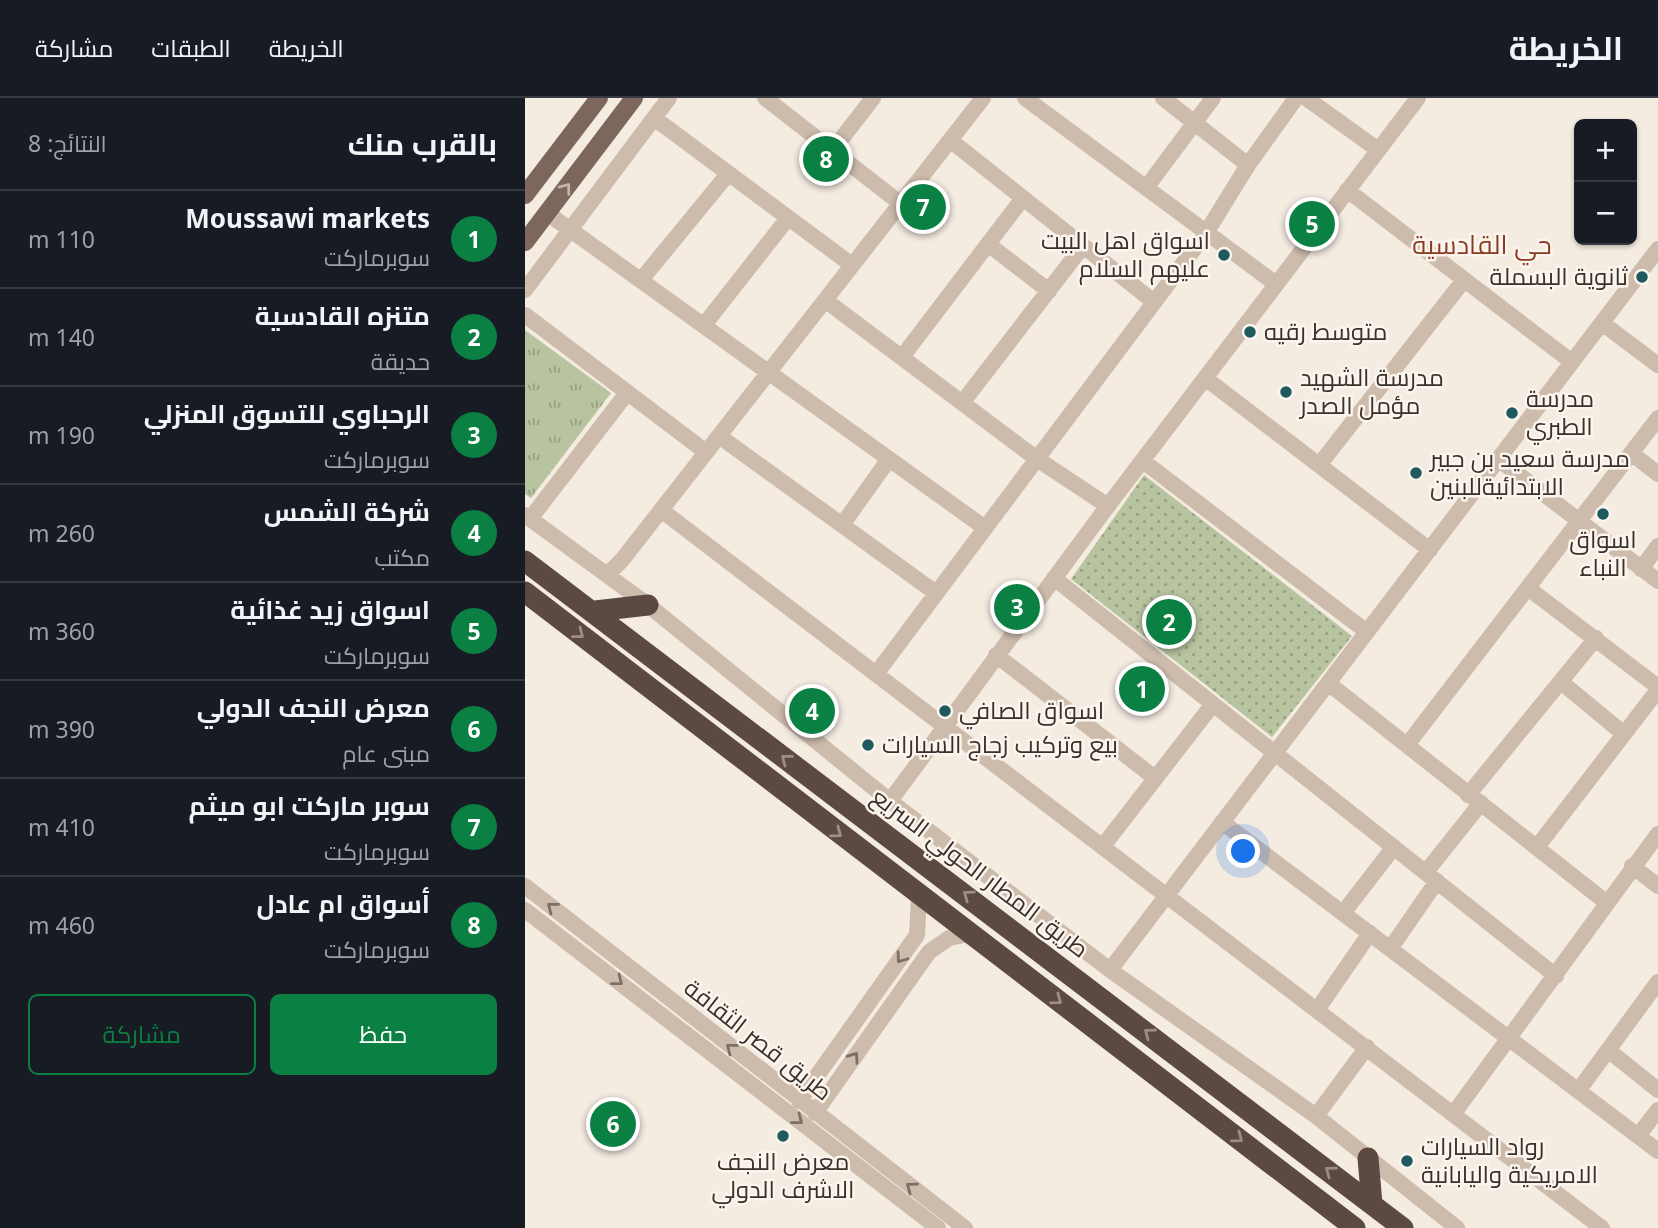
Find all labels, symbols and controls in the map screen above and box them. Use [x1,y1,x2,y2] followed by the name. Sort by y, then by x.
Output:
[1509,25,1623,70] text: الخريطة
[35,31,113,64] text: مشاركة
[151,31,231,64] text: الطبقات
[269,31,344,64] text: الخريطة
[1574,119,1637,245] map controls
[1574,119,1637,182] button: +
[348,123,497,164] text: بالقرب منك
[28,127,107,159] text: النتائج: 8
[803,133,849,185] pin: 8
[900,181,946,233] pin: 7
[1574,182,1637,245] button: −
[558,183,571,195] one-way arrow
[1289,198,1335,250] pin: 5
[185,200,430,236] text: Moussawi markets
[28,223,95,255] text: 110 m
[467,223,481,255] text: 1
[1041,223,1210,285] place label: اسواق اهل البيت عليهم السلام
[1412,226,1552,266] district label: حي القادسية
[324,241,430,273] text: سوبرماركت
[1216,247,1232,263] marker: اسواق اهل البيت عليهم السلام
[1490,259,1629,292] place label: ثانوية البسملة
[1634,269,1650,285] marker: ثانوية البسملة
[255,297,430,333] text: متنزه القادسية
[1264,314,1387,347] place label: متوسط رقيه
[28,321,95,353] text: 140 m
[467,321,481,353] text: 2
[1242,324,1258,340] marker: متوسط رقيه
[371,345,430,377] text: حديقة
[1298,360,1444,421] place label: مدرسة الشهيد مؤمل الصدر
[1526,381,1594,445] place label: مدرسة الطبري
[1278,384,1294,400] marker: مدرسة الشهيد مؤمل الصدر
[144,395,430,431] text: الرحباوي للتسوق المنزلي
[1504,405,1520,421] marker: مدرسة الطبري
[28,419,95,451] text: 190 m
[467,419,481,451] text: 3
[1428,441,1630,502] place label: مدرسة سعيد بن جبير الابتدائيةللبنين
[324,443,430,475] text: سوبرماركت
[1408,465,1424,481] marker: مدرسة سعيد بن جبير الابتدائيةللبنين
[264,493,430,529] text: شركة الشمس
[1595,506,1611,522] marker: اسواق النباء
[28,517,95,549] text: 260 m
[467,517,481,549] text: 4
[1569,522,1637,583] place label: اسواق النباء
[375,541,430,573] text: مكتب
[994,581,1040,633] pin: 3
[230,591,430,627] text: اسواق زيد غذائية
[1146,596,1192,648] pin: 2
[28,615,95,647] text: 360 m
[467,615,481,647] text: 5
[571,625,584,638] one-way arrow
[324,639,430,671] text: سوبرماركت
[1119,663,1165,715] pin: 1
[789,685,835,737] pin: 4
[197,689,430,725] text: معرض النجف الدولي
[959,693,1104,730] place label: اسواق الصافي
[937,703,953,719] marker: اسواق الصافي
[28,713,95,745] text: 390 m
[467,713,481,745] text: 6
[882,727,1118,761] place label: بيع وتركيب زجاج السيارات
[342,737,430,769] text: مبنى عام
[860,737,876,753] marker: بيع وتركيب زجاج السيارات
[781,754,794,767] one-way arrow
[863,779,1096,968] street label: طريق المطار الحولي السريع
[189,787,430,823] text: سوبر ماركت ابو ميثم
[28,811,95,843] text: 410 m
[467,811,481,843] text: 7
[829,824,842,837] one-way arrow
[1226,834,1260,868] your location
[324,835,430,867] text: سوبرماركت
[256,885,430,921] text: أسواق ام عادل
[963,891,976,904] one-way arrow
[547,903,560,916] one-way arrow
[28,909,95,941] text: 460 m
[467,909,481,941] text: 8
[324,933,430,965] text: سوبرماركت
[897,951,909,963] one-way arrow
[678,970,840,1107] street label: طريق قصر الثقافة
[610,973,623,986] one-way arrow
[1049,992,1061,1004] one-way arrow
[28,994,256,1075] button: مشاركة
[270,994,497,1075] button: حفظ
[1144,1029,1156,1042] one-way arrow
[726,1043,739,1056] one-way arrow
[846,1052,859,1065] one-way arrow
[590,1098,636,1150] pin: 6
[790,1112,803,1125] one-way arrow
[775,1128,791,1144] marker: معرض النجف الاشرف الدولي
[1230,1129,1243,1142] one-way arrow
[1421,1129,1598,1190] place label: رواد السيارات الامريكية واليابانية
[711,1144,855,1209] place label: معرض النجف الاشرف الدولي
[1399,1153,1415,1169] marker: رواد السيارات الامريكية واليابانية
[1325,1167,1337,1180] one-way arrow
[906,1182,919,1195] one-way arrow

